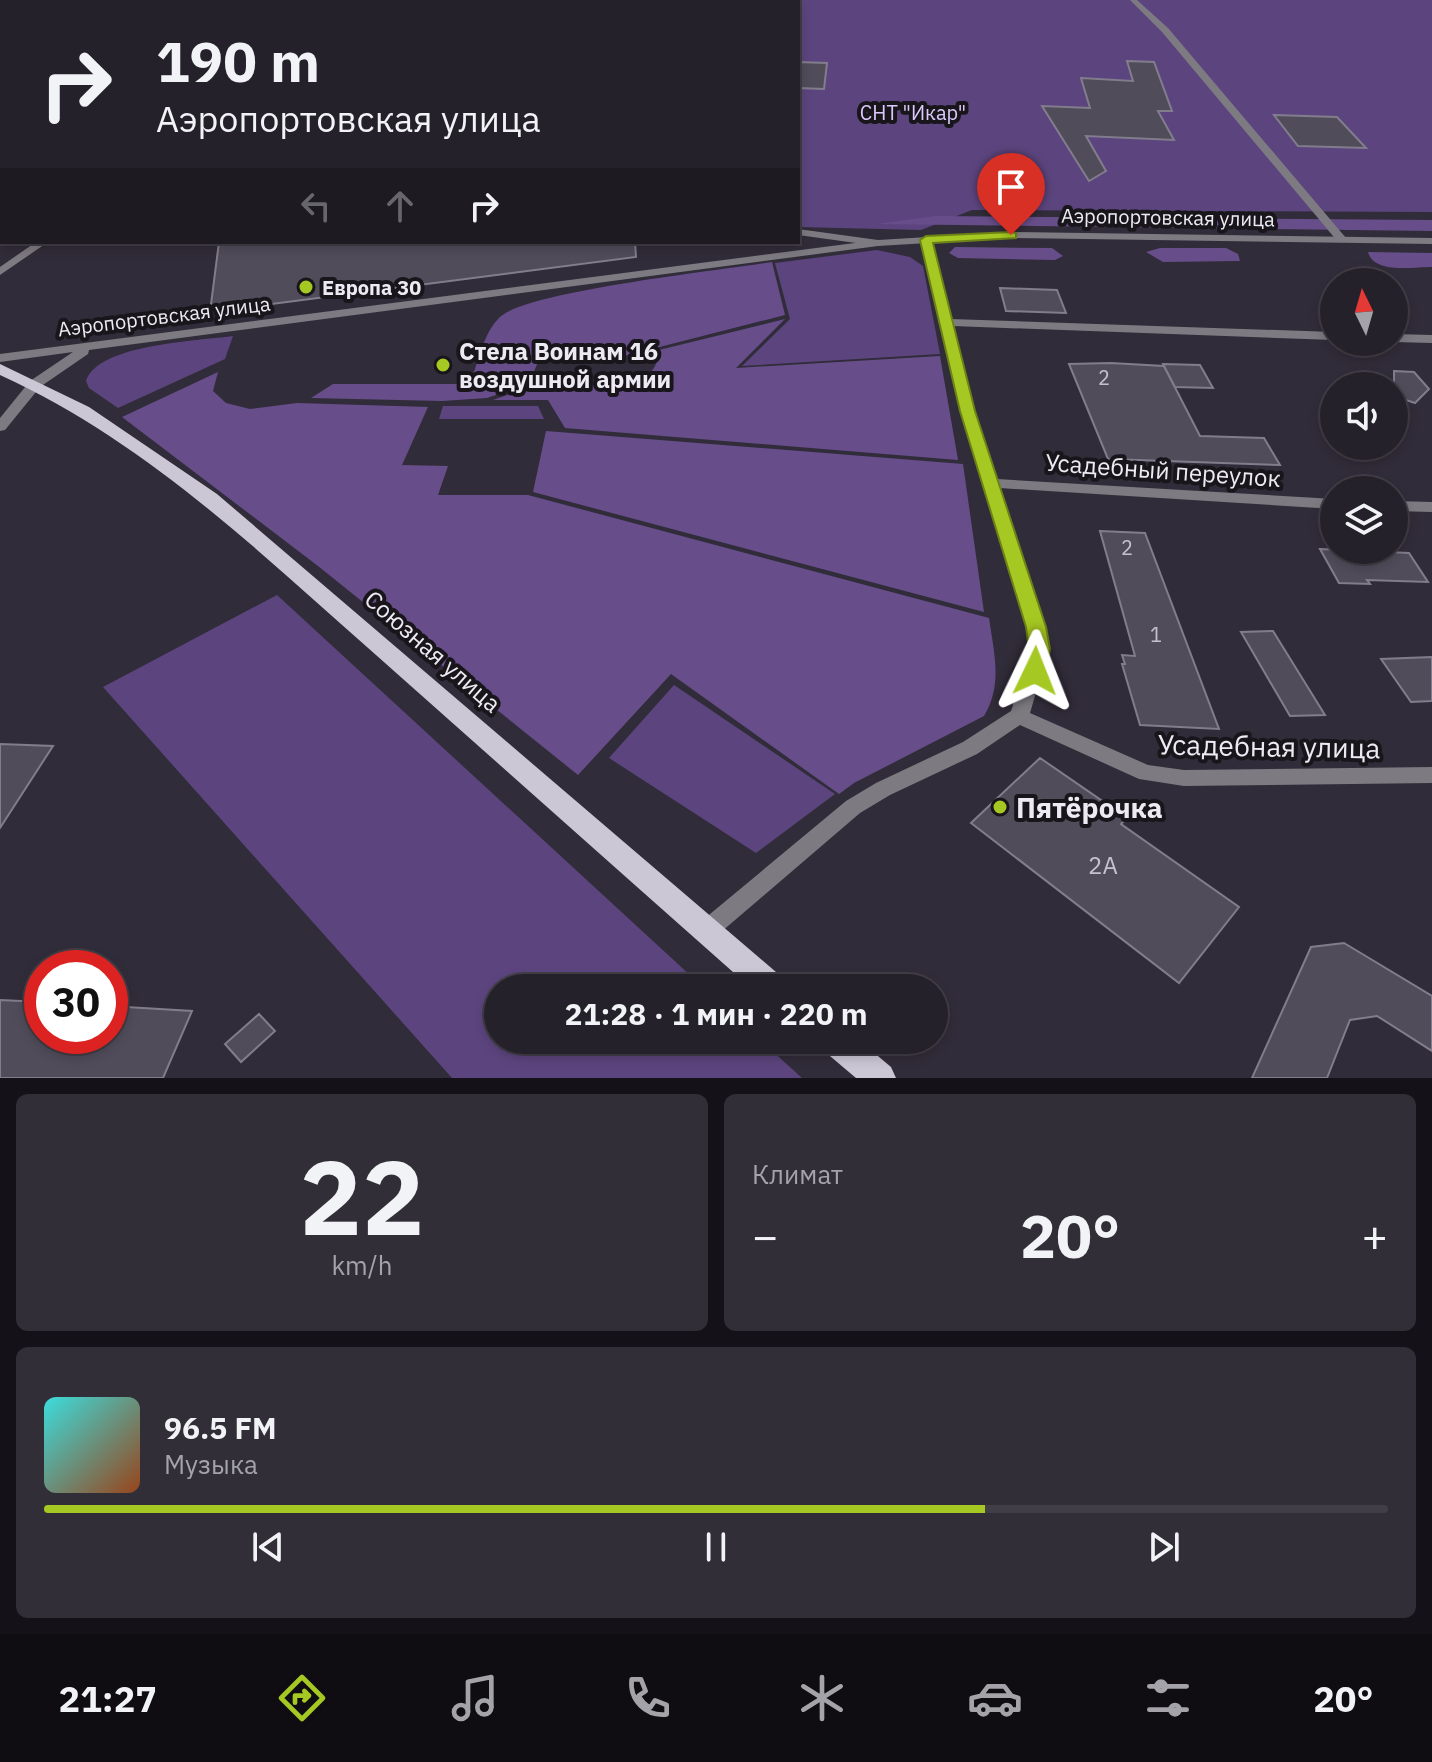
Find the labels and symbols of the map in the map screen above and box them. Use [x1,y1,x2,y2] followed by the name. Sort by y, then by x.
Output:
[860,99,966,126] park label: СНТ "Икар"
[977,153,1045,235] pin
[1061,202,1275,232] street label: Аэропортовская улица
[1320,268,1408,356] north arrow
[322,274,421,301] place label: Европа 30
[297,278,315,296] marker: Европа 30
[56,290,272,342] street label: Аэропортовская улица
[459,335,671,395] place label: Стела Воинам 16 воздушной армии
[434,356,452,374] marker: Стела Воинам 16 воздушной армии
[1098,364,1110,391] house number: 2
[1044,446,1282,494] street label: Усадебный переулок
[1121,534,1133,561] house number: 2
[358,583,508,719] street label: Союзная улица
[1150,621,1162,648] house number: 1
[993,629,1077,713] position arrow
[1157,726,1381,766] street label: Усадебная улица
[1016,789,1163,826] place label: Пятёрочка
[991,798,1009,816] marker: Пятёрочка
[1088,849,1118,881] house number: 2А
[24,950,128,1054] speed limit sign: 30

